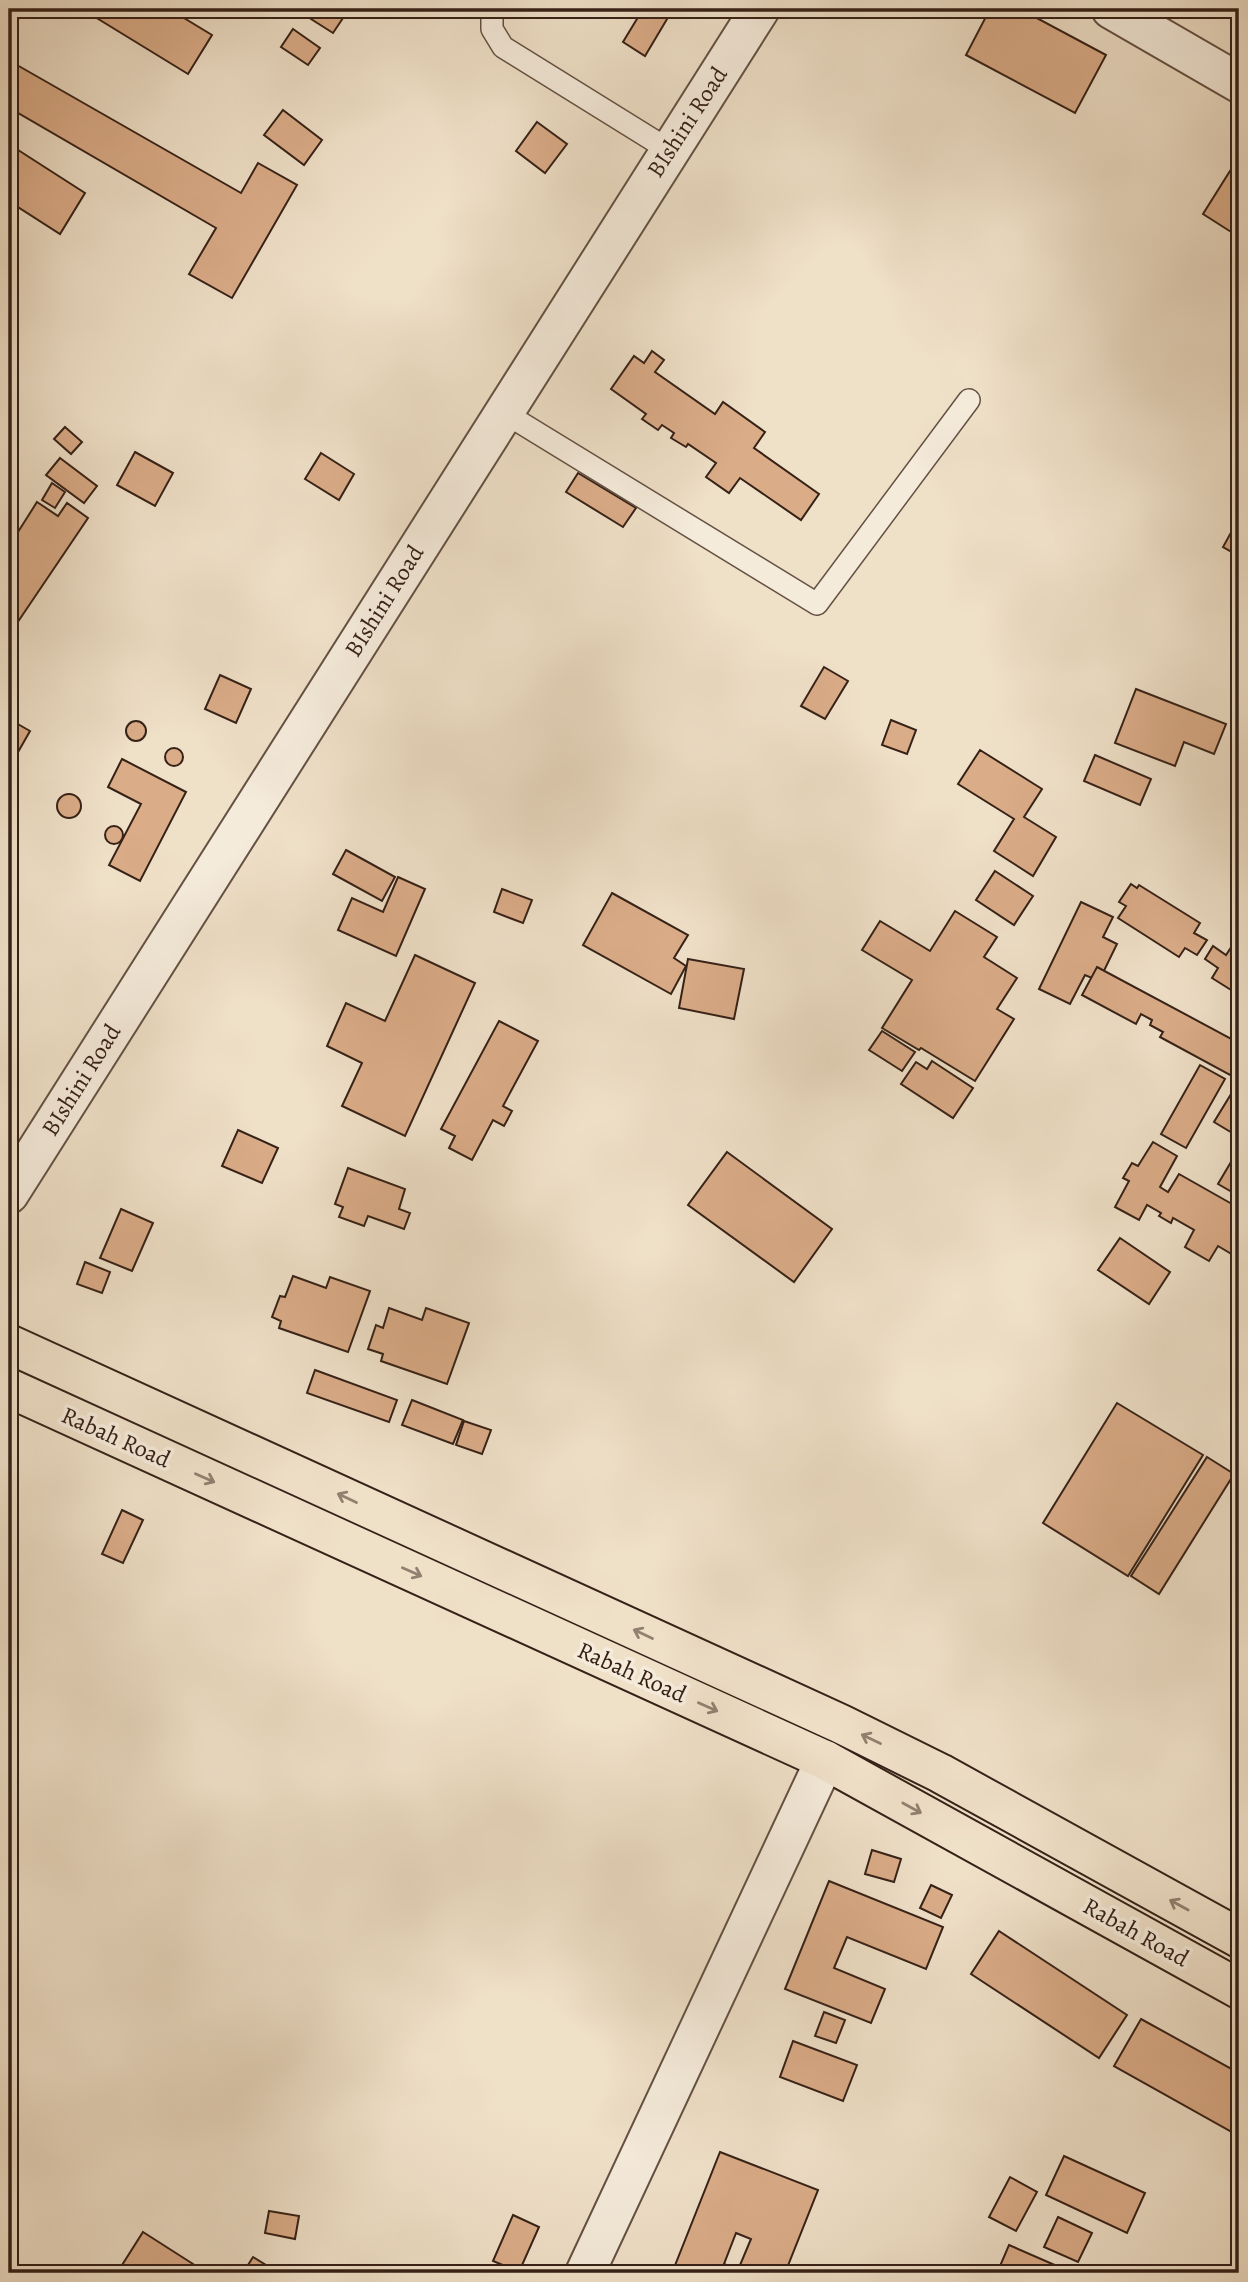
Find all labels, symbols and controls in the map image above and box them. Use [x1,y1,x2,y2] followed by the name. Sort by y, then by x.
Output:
[639,60,735,184] street label: BIshini Road
[337,539,431,663] street label: BIshini Road
[34,1018,128,1142] street label: BIshini Road
[56,1399,176,1475] street label: Rabah Road
[193,1472,215,1485] one-way arrow
[336,1491,357,1504] one-way arrow
[401,1566,422,1579] one-way arrow
[632,1627,654,1640] one-way arrow
[572,1634,692,1710] street label: Rabah Road
[697,1701,718,1714] one-way arrow
[861,1732,882,1746] one-way arrow
[901,1801,921,1815] one-way arrow
[1077,1890,1195,1974] street label: Rabah Road
[1170,1898,1190,1912] one-way arrow

